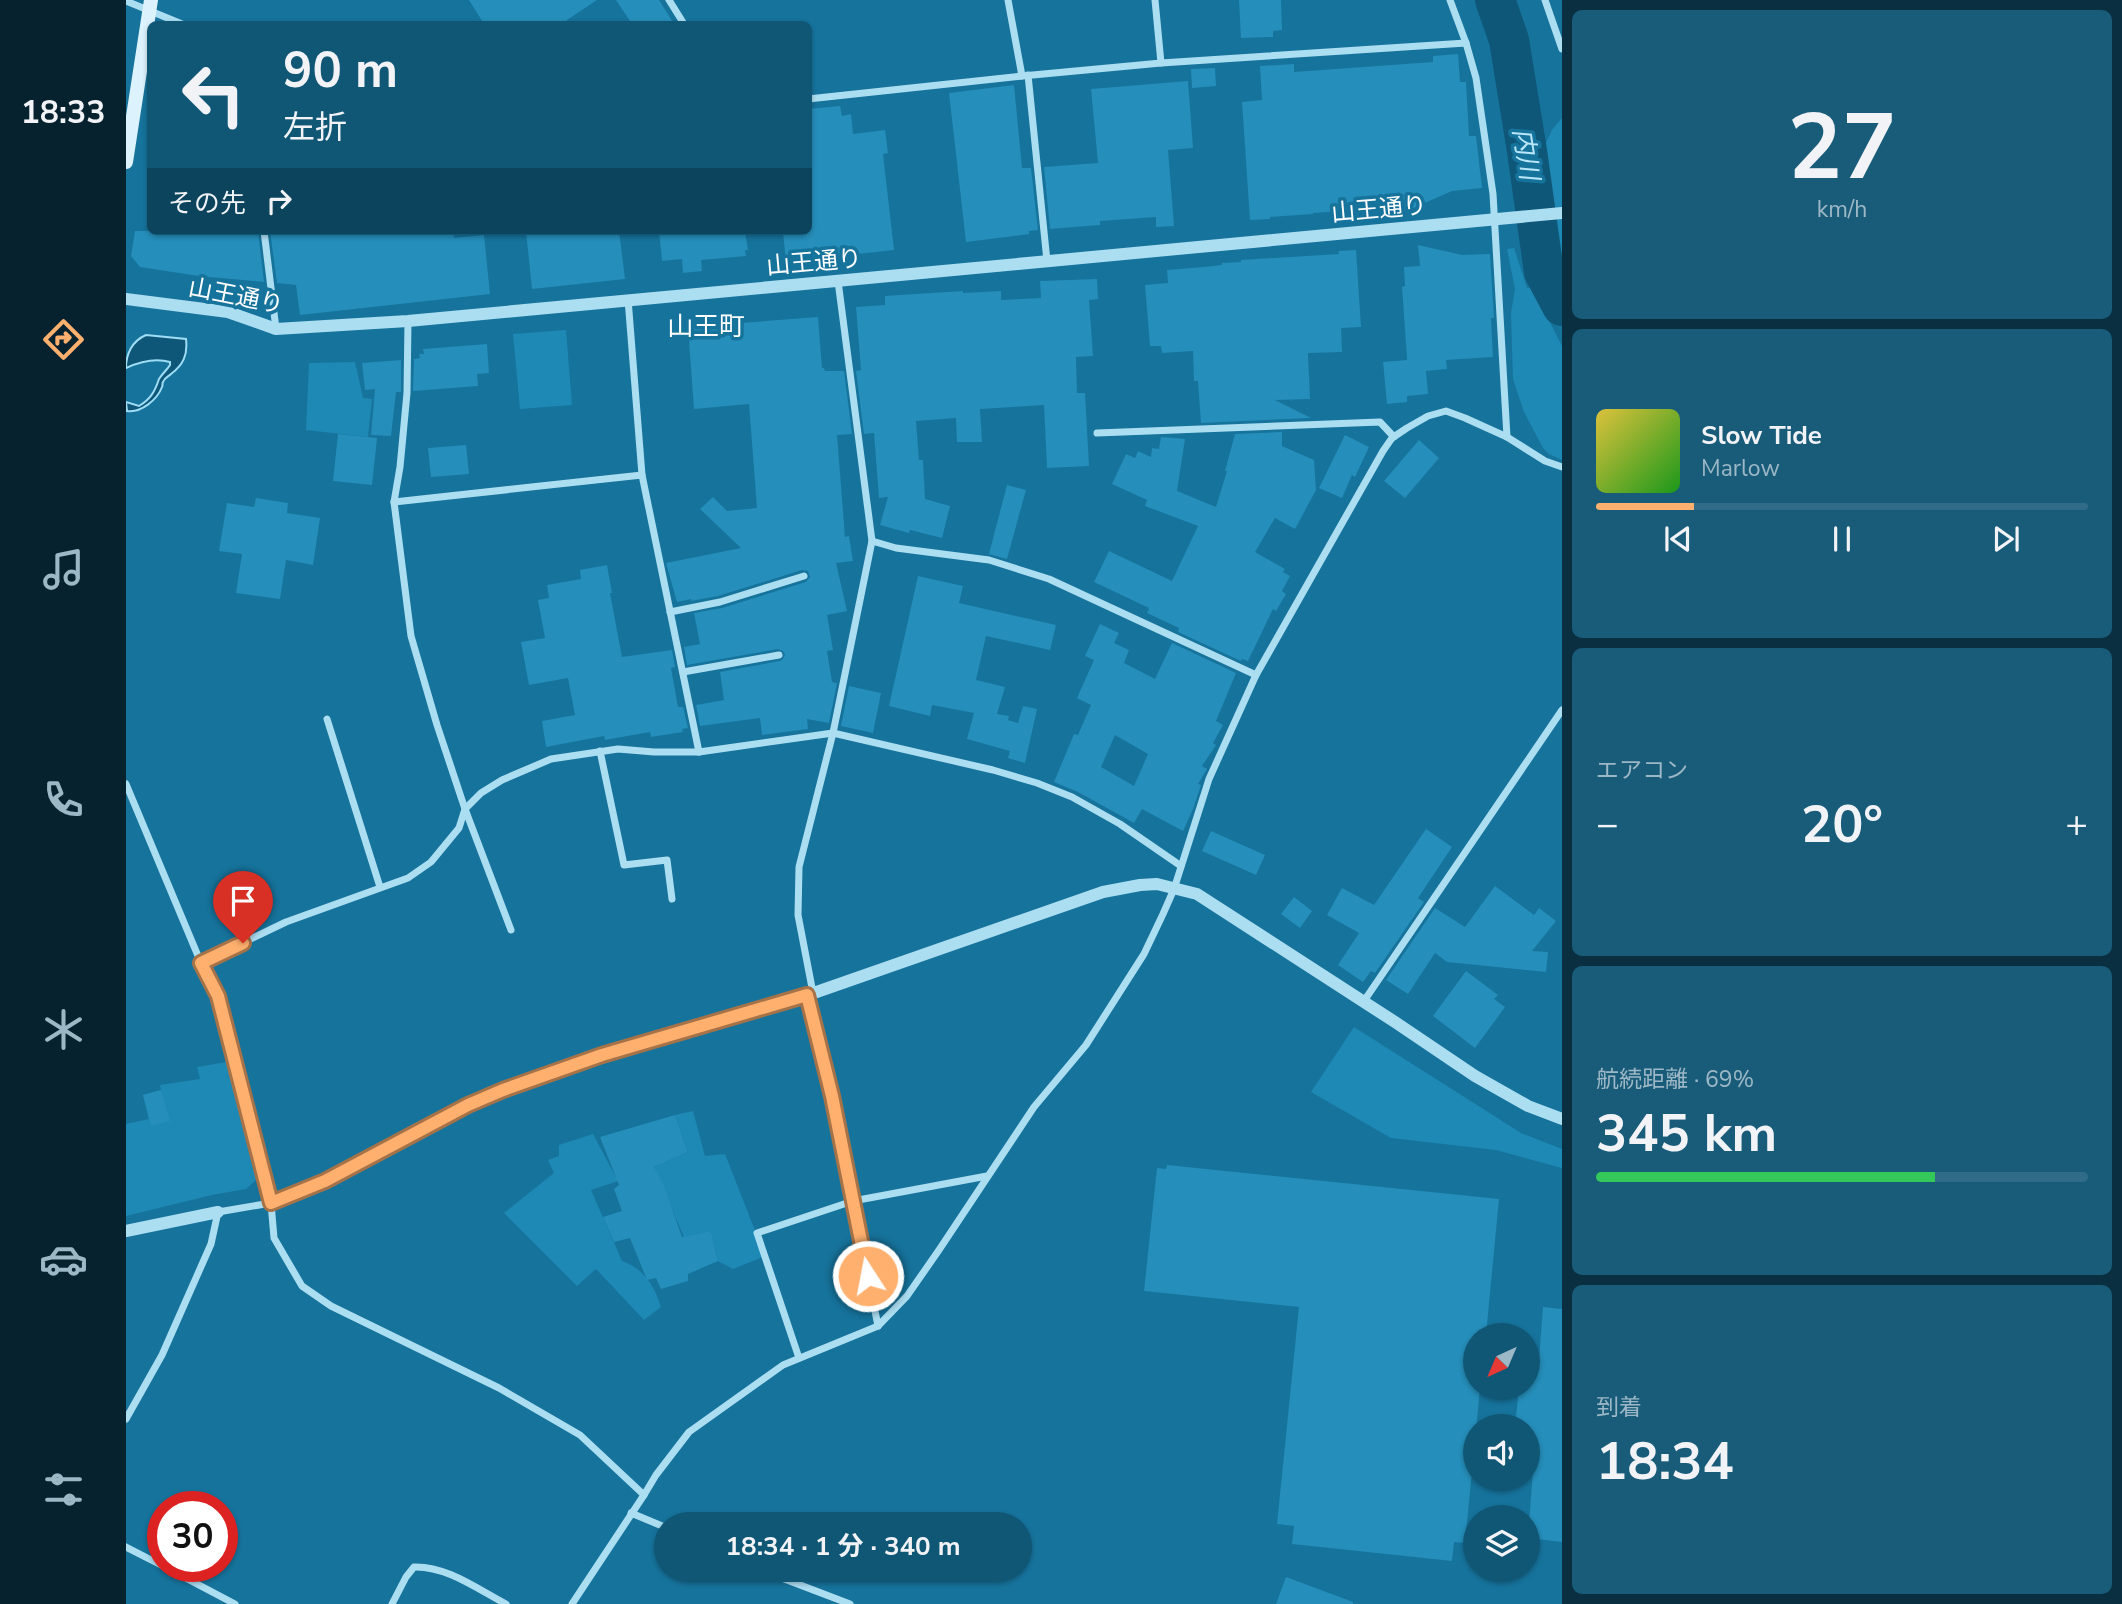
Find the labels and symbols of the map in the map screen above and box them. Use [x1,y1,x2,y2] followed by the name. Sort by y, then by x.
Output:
[1505,126,1548,185] water label: 内川
[1330,189,1428,229] street label: 山王通り
[765,242,863,282] street label: 山王通り
[186,271,286,321] street label: 山王通り
[667,309,745,344] district label: 山王町
[213,871,273,943] pin
[831,1239,905,1313] position arrow
[1463,1323,1540,1400] north arrow
[147,1491,238,1582] speed limit sign: 30

